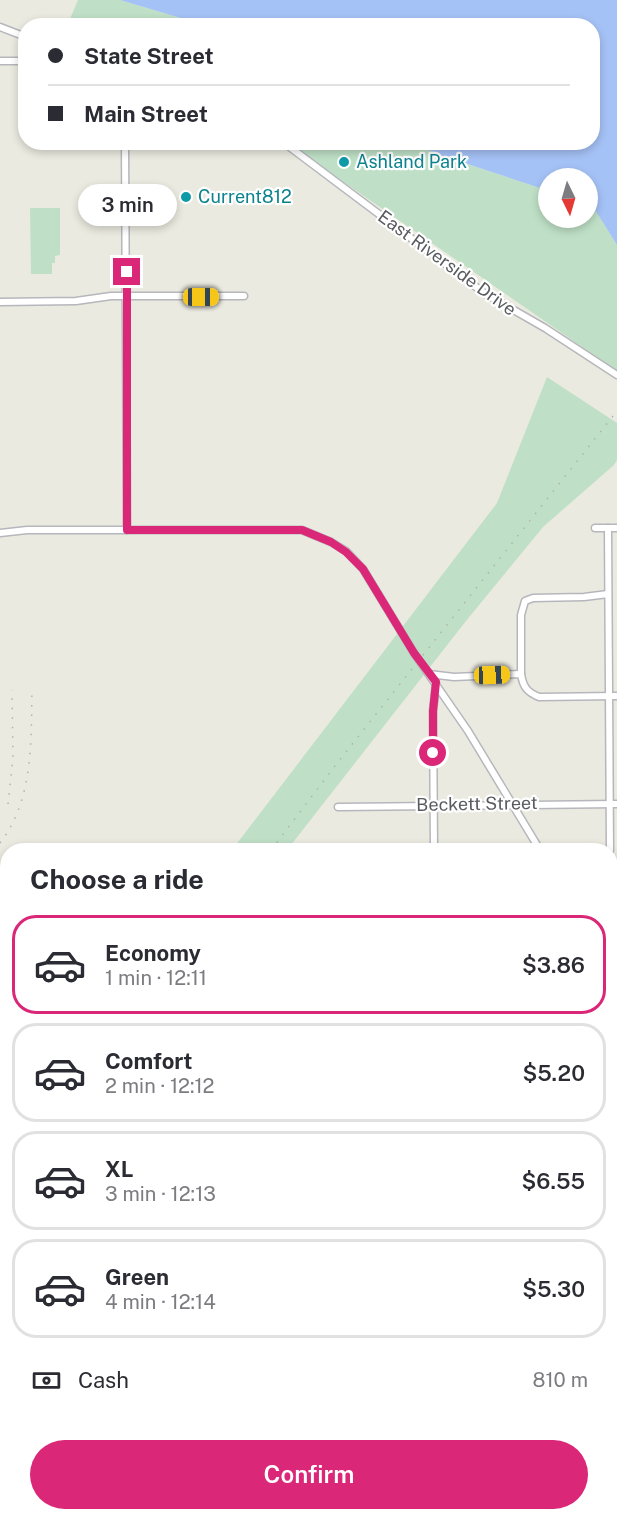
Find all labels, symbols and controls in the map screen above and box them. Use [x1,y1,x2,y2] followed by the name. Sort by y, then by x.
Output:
[84,43,214,69] text: State Street
[84,101,208,127] text: Main Street
[356,151,467,172] place label: Ashland Park
[337,155,351,169] marker: Ashland Park
[538,168,598,228] north arrow
[538,168,598,228] map controls
[78,185,176,227] callout: 3 min
[198,186,292,207] place label: Current812
[179,190,193,204] marker: Current812
[101,193,154,217] text: 3 min
[374,205,520,320] street label: East Riverside Drive
[113,258,140,285] route end
[183,288,219,306] car
[474,665,510,685] car
[419,739,446,766] route start
[416,792,538,815] street label: Beckett Street
[30,863,204,895] text: Choose a ride
[33,938,87,992] icon: car
[105,940,201,966] text: Economy
[522,952,585,978] text: $3.86
[105,966,207,990] text: 1 min · 12:11
[33,1046,87,1100] icon: car
[105,1048,192,1074] text: Comfort
[522,1060,585,1086] text: $5.20
[105,1074,215,1098] text: 2 min · 12:12
[33,1154,87,1208] icon: car
[105,1156,133,1182] text: XL
[522,1168,585,1194] text: $6.55
[105,1182,216,1206] text: 3 min · 12:13
[33,1262,87,1316] icon: car
[105,1264,169,1290] text: Green
[522,1276,585,1302] text: $5.30
[105,1290,216,1314] text: 4 min · 12:14
[30,1364,63,1397] icon: cash
[78,1367,129,1393] text: Cash
[533,1368,588,1392] text: 810 m
[30,1440,588,1509] button: Confirm

